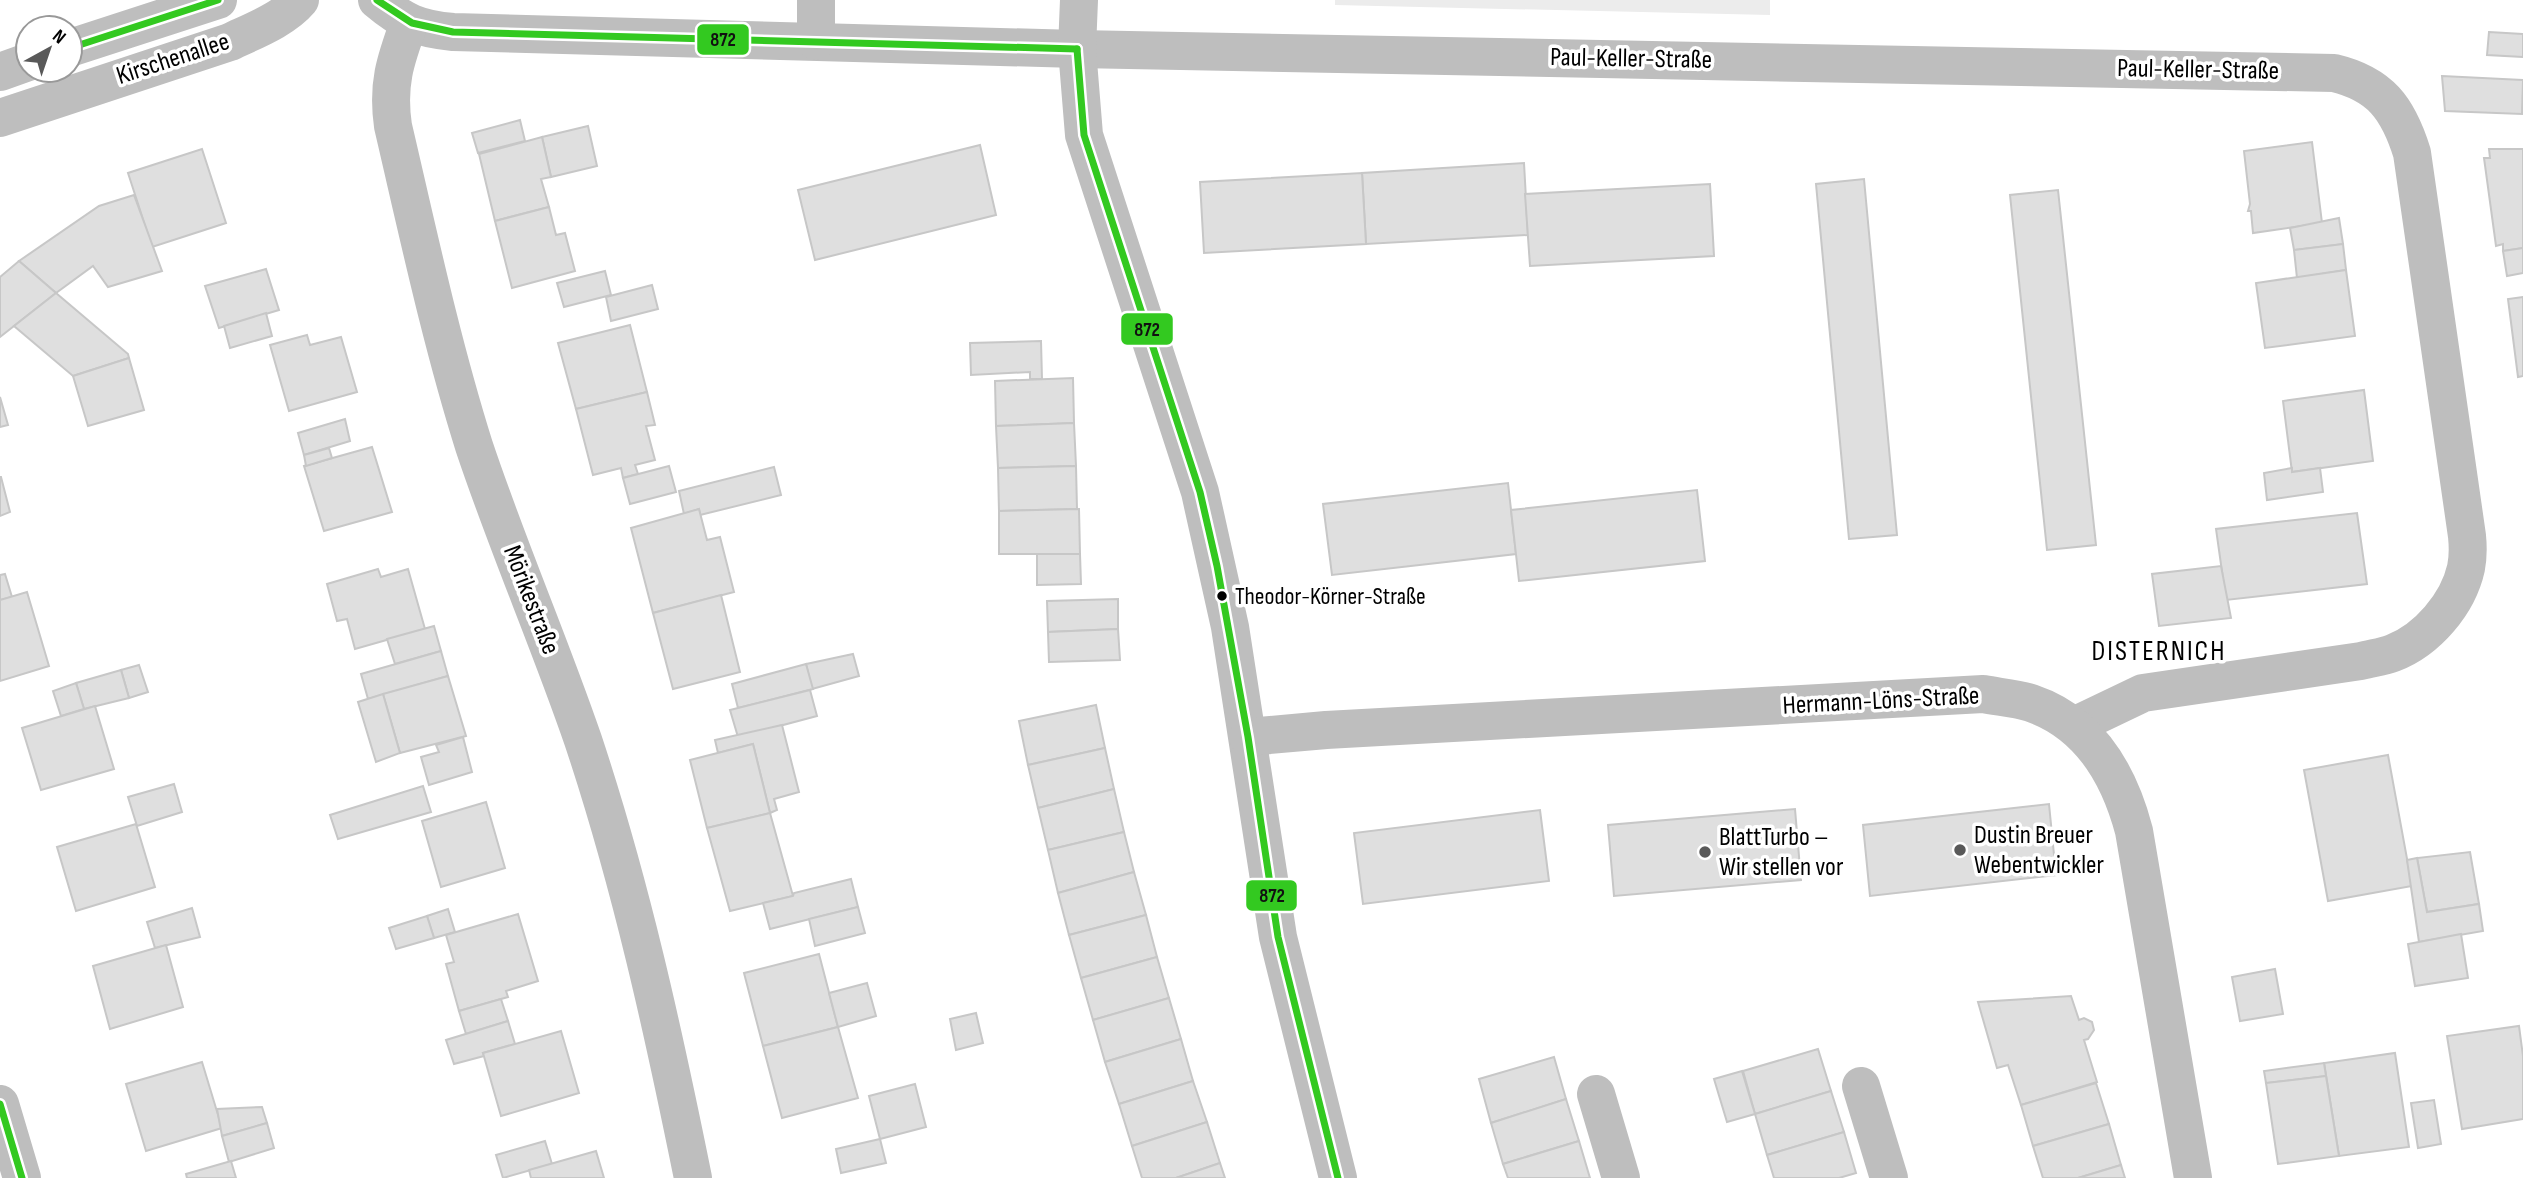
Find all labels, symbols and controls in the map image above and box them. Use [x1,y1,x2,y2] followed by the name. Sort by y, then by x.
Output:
[14,14,84,84] north arrow
[696,23,750,56] line badge: 872
[48,25,70,49] text: N
[113,26,233,92] street label: Kirschenallee
[710,29,736,52] text: 872
[1550,42,1712,76] street label: Paul-Keller-Straße
[2117,53,2279,87] street label: Paul-Keller-Straße
[1120,312,1174,346] line badge: 872
[1134,319,1160,342] text: 872
[496,541,566,659] street label: Mörikestraße
[1235,582,1426,611] place label: Theodor-Körner-Straße
[1215,589,1229,603] marker: Theodor-Körner-Straße
[2092,635,2226,668] district label: DISTERNICH
[1782,680,1980,722] street label: Hermann-Löns-Straße
[1974,820,2104,881] place label: Dustin Breuer Webentwickler
[1719,822,1844,883] place label: BlattTurbo – Wir stellen vor
[1952,842,1968,858] marker: Dustin Breuer Webentwickler
[1697,844,1713,860] marker: BlattTurbo – Wir stellen vor
[1245,879,1298,912] line badge: 872
[1259,885,1285,908] text: 872

